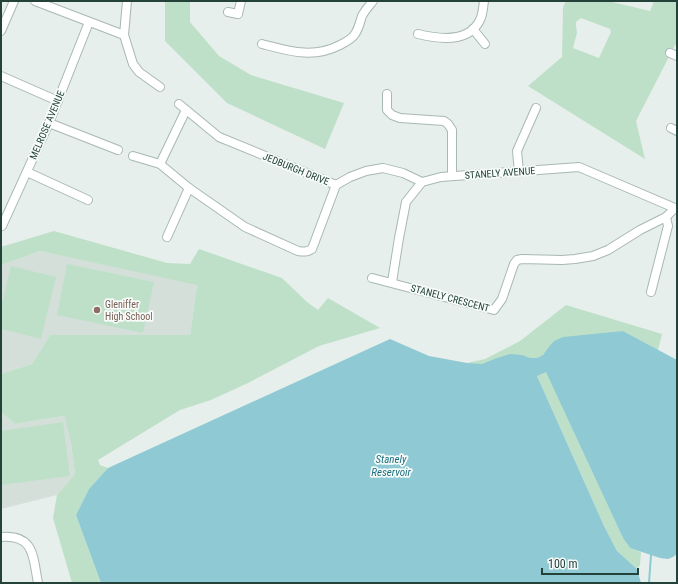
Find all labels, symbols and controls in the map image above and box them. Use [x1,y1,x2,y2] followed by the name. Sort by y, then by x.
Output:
[28,89,66,161] street label: MELROSE AVENUE
[261,151,331,187] street label: JEDBURGH DRIVE
[464,165,536,181] street label: STANELY AVENUE
[409,282,491,314] street label: STANELY CRESCENT
[105,299,153,322] place label: Gleniffer High School
[92,305,102,315] marker: Gleniffer High School
[371,453,411,479] water label: Stanely Reservoir
[542,550,638,576] scale bar
[548,557,578,571] text: 100 m

